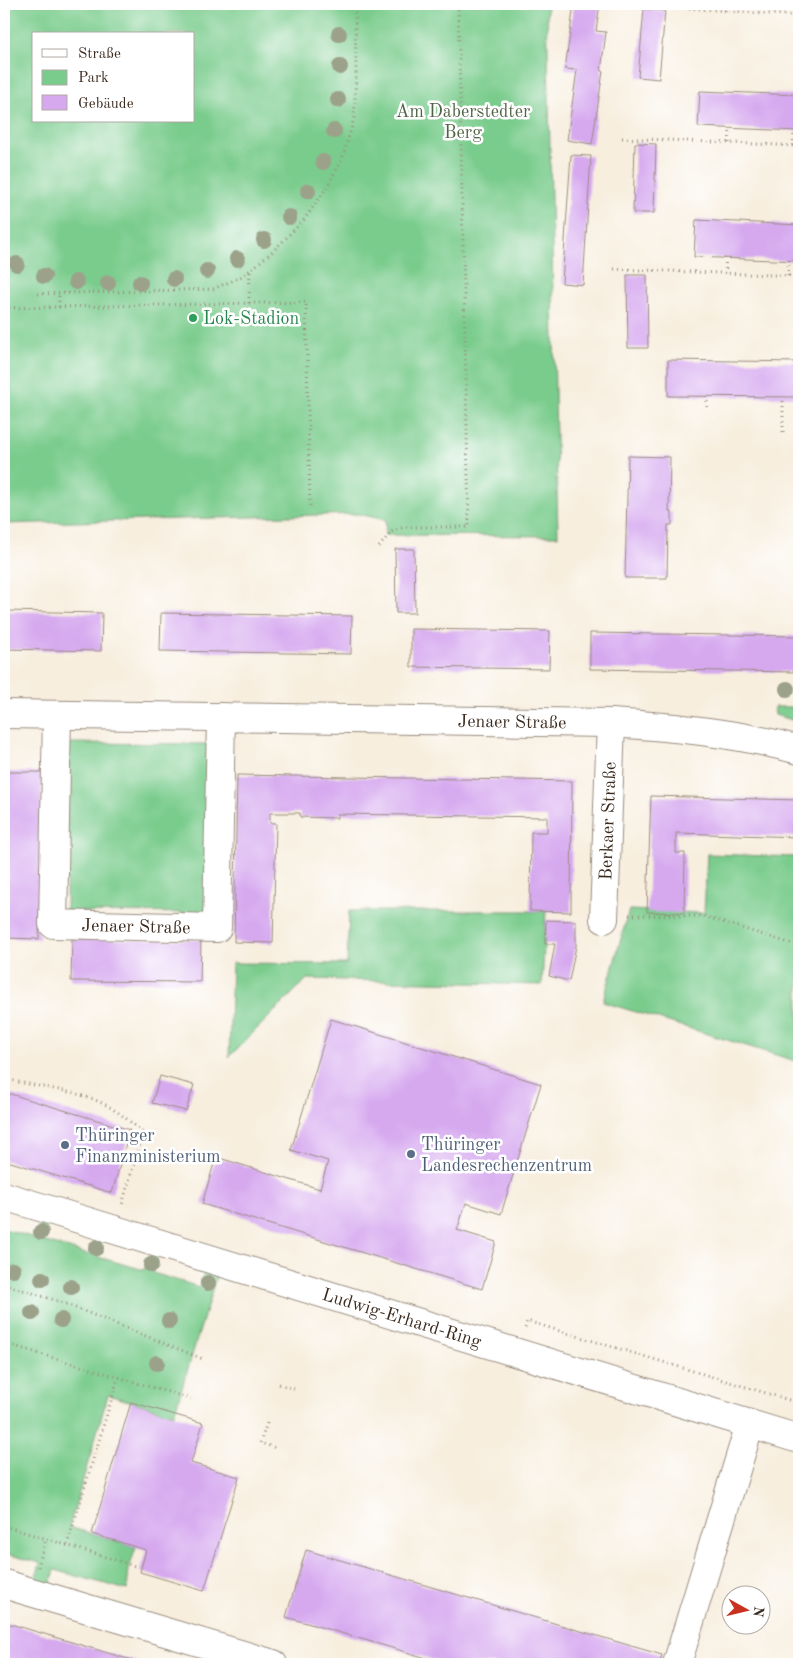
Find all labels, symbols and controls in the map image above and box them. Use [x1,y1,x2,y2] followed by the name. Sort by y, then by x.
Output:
[32,32,195,122] legend
[78,47,121,62] text: Straße
[78,71,109,86] text: Park
[78,97,134,112] text: Gebäude
[396,103,531,142] park label: Am Daberstedter Berg
[203,310,300,328] place label: Lok-Stadion
[187,312,199,324] marker: Lok-Stadion
[457,713,567,732] street label: Jenaer Straße
[597,762,620,881] street label: Berkaer Straße
[81,917,191,937] street label: Jenaer Straße
[75,1127,221,1166] place label: Thüringer Finanzministerium
[421,1136,592,1175] place label: Thüringer Landesrechenzentrum
[59,1139,71,1151] marker: Thüringer Finanzministerium
[405,1148,417,1160] marker: Thüringer Landesrechenzentrum
[320,1286,484,1351] street label: Ludwig-Erhard-Ring
[720,1586,770,1636] north arrow
[750,1605,766,1618] text: N

